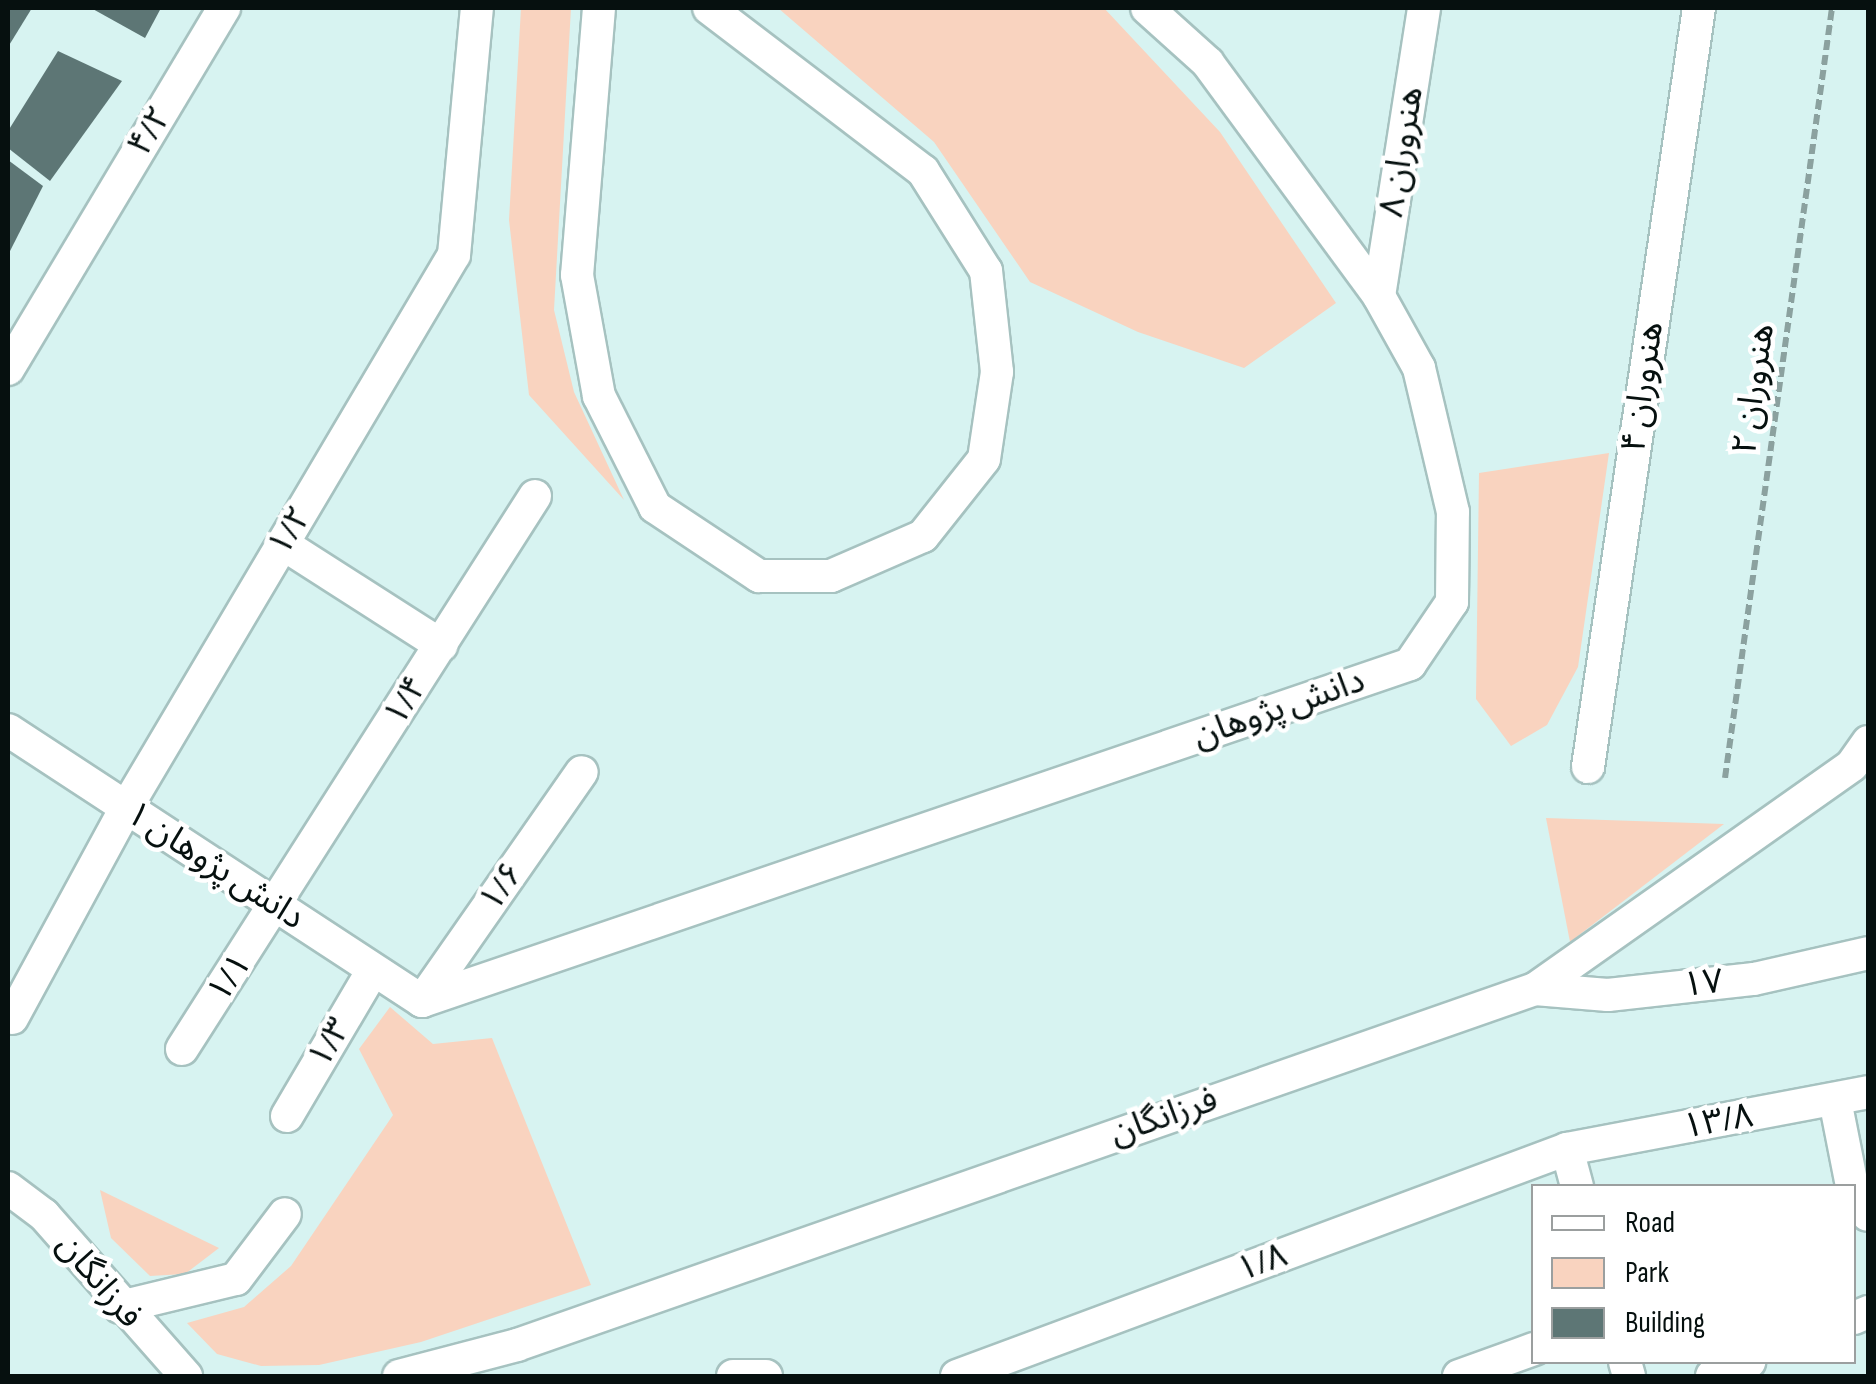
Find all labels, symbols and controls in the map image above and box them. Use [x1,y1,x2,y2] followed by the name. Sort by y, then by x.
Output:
[1371,84,1433,220] street label: هنروران ۸
[119,99,181,163] street label: ۴/۲
[1613,319,1673,455] street label: هنروران ۴
[1724,321,1784,457] street label: هنروران ۲
[259,499,321,563] street label: ۱/۲
[1188,660,1370,758] street label: دانش پژوهان
[375,669,437,733] street label: ۱/۴
[118,793,312,939] street label: دانش پژوهان ۱
[470,854,534,920] street label: ۱/۶
[199,945,261,1011] street label: ۱/۱
[1681,961,1725,1007] street label: ۱۷
[299,1011,361,1075] street label: ۱/۳
[1105,1079,1223,1155] street label: فرزانگان
[1680,1095,1756,1149] street label: ۱۳/۸
[1531,1184,1856,1364] legend
[1625,1205,1675,1241] text: Road
[47,1225,151,1337] street label: فرزانگان
[1231,1235,1293,1291] street label: ۱/۸
[1625,1255,1669,1291] text: Park
[1625,1305,1705,1341] text: Building

